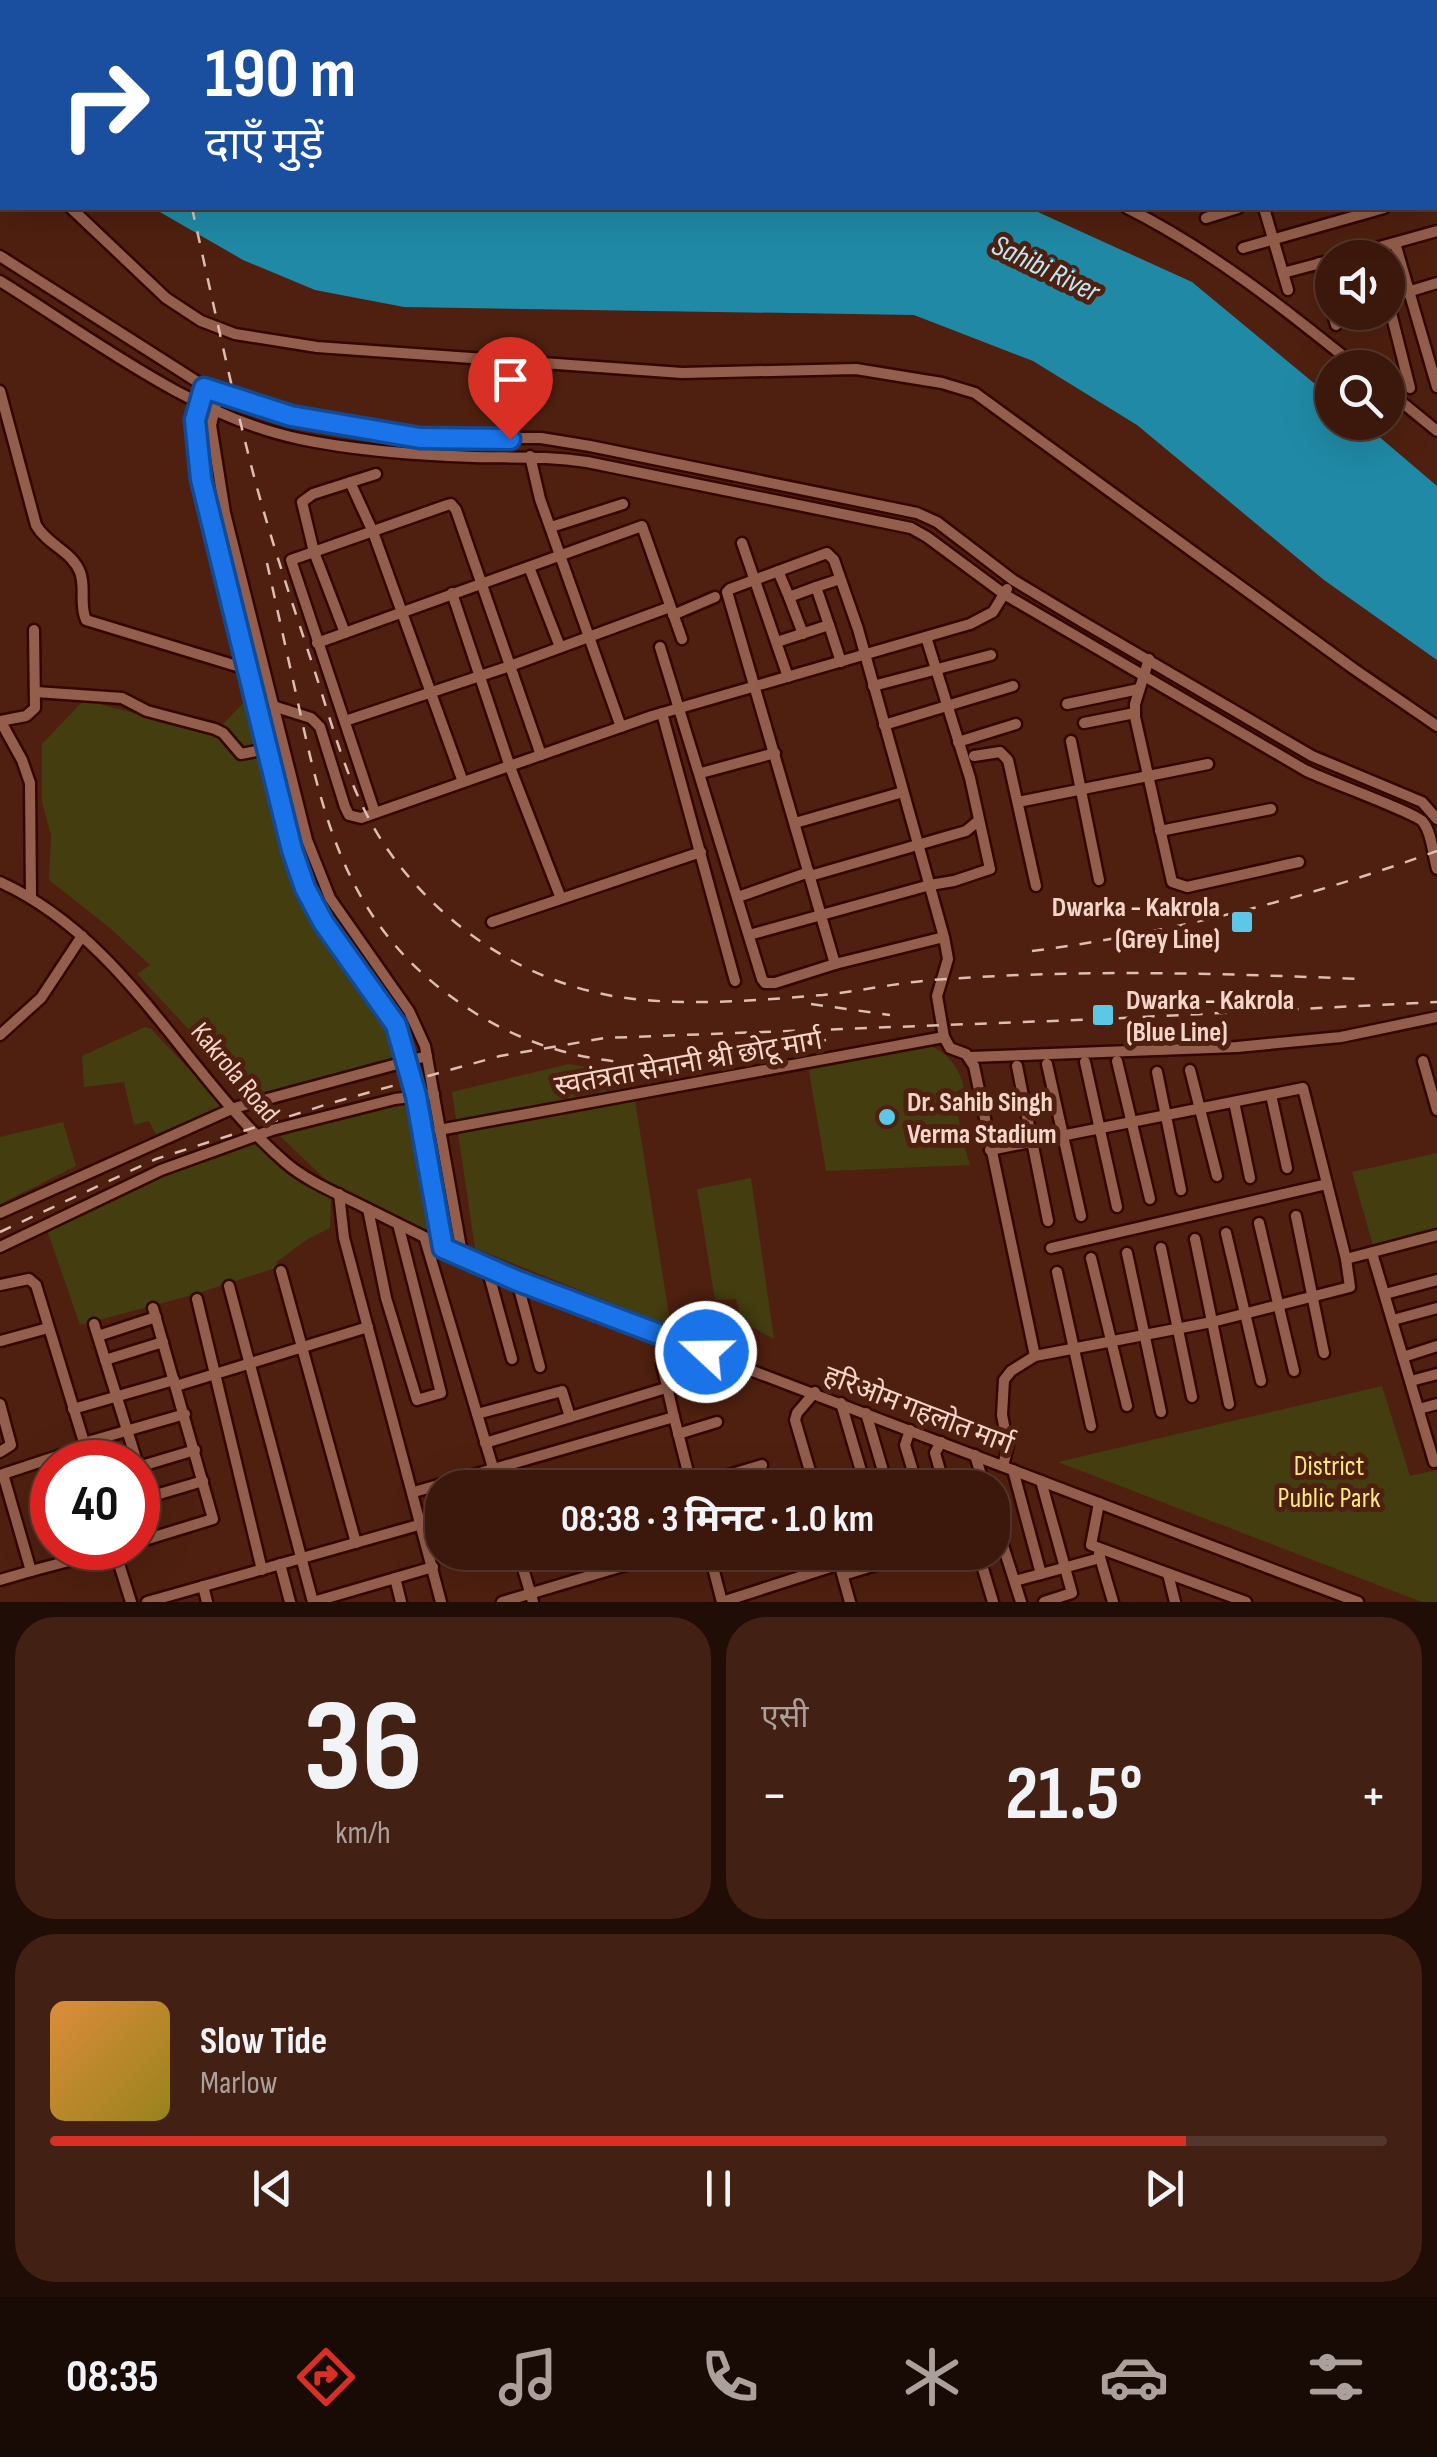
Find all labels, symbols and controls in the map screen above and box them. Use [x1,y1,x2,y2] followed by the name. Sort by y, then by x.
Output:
[205,33,356,117] text: 190 m
[40,40,170,170] icon: right
[205,118,324,173] text: दाएँ मुड़ें
[986,227,1107,311] water label: Sahibi River
[1315,240,1405,440] map controls
[1315,240,1405,330] button: sound
[468,337,553,440] pin
[1315,350,1405,440] button: search
[483,352,538,407] icon: arrive
[1052,891,1220,956] place label: Dwarka - Kakrola (Grey Line)
[1229,909,1255,935] marker: Dwarka - Kakrola (Grey Line)
[1126,984,1294,1049] place label: Dwarka - Kakrola (Blue Line)
[1090,1002,1116,1028] marker: Dwarka - Kakrola (Blue Line)
[184,1016,286,1130] street label: Kakrola Road
[552,1022,826,1103] street label: स्वतंत्रता सेनानी श्री छोटू मार्ग
[907,1086,1057,1151] place label: Dr. Sahib Singh Verma Stadium
[876,1106,898,1128] marker: Dr. Sahib Singh Verma Stadium
[654,1300,758,1404] position arrow
[819,1358,1019,1462] street label: हरिओम गहलोत मार्ग
[30,1440,160,1570] speed limit sign: 40
[1278,1450,1381,1515] park label: District Public Park
[561,1497,874,1542] text: 08:38 · 3 मिनट · 1.0 km
[303,1671,423,1827] text: 36
[761,1698,809,1737] text: एसी
[1005,1750,1143,1841] text: 21.5°
[761,1763,788,1830] text: −
[1360,1763,1387,1830] text: +
[335,1814,391,1853] text: km/h
[200,2019,327,2064] text: Slow Tide
[200,2064,278,2103] text: Marlow
[245,2161,300,2216] icon: previous
[691,2161,746,2216] icon: pause
[1137,2161,1192,2216] icon: next
[291,2342,361,2412] icon: directions
[493,2342,563,2412] icon: music
[695,2342,765,2412] icon: phone
[897,2342,967,2412] icon: climate
[1099,2342,1169,2412] icon: car
[1301,2342,1371,2412] icon: filters
[66,2350,159,2405] text: 08:35

